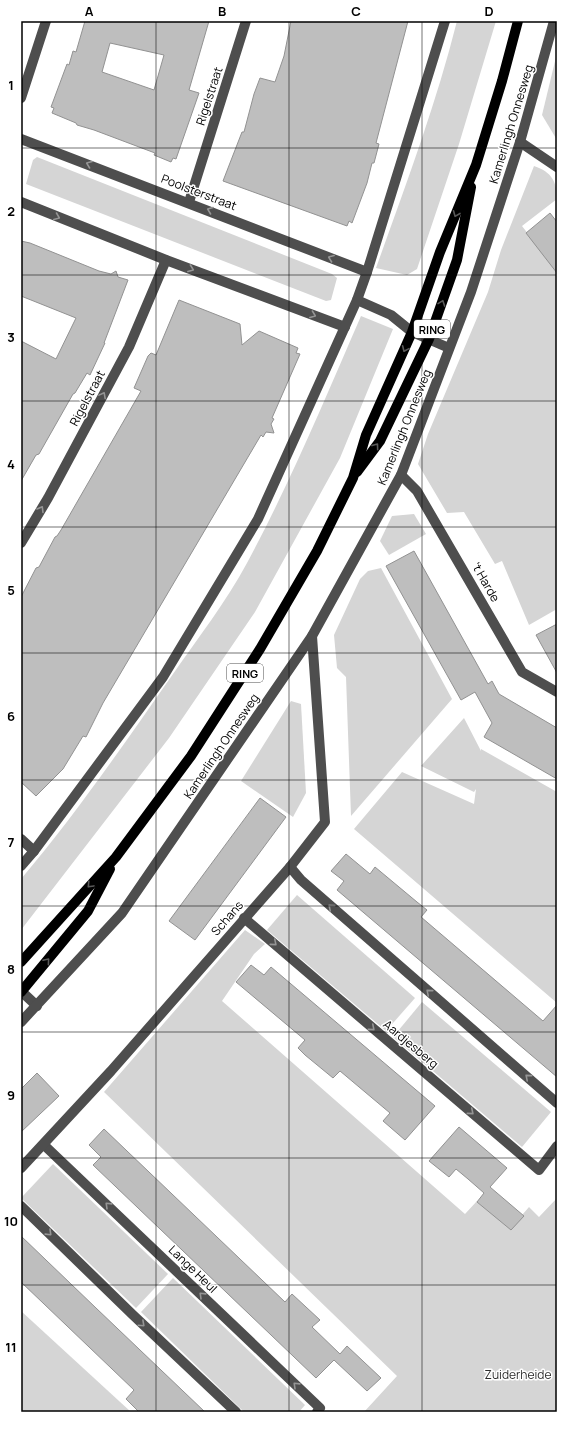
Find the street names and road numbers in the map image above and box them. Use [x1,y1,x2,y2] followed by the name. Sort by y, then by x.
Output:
[485,62,537,186] street label: Kamerlingh Onnesweg
[192,64,227,127] street label: Rigelstraat
[159,170,239,214] street label: Poolsterstraat
[414,320,450,338] road number: RING
[373,366,435,488] street label: Kamerlingh Onnesweg
[65,367,109,429] street label: Rigelstraat
[468,559,504,605] street label: 't Harde
[227,664,263,682] road number: RING
[179,690,263,802] street label: Kamerlingh Onnesweg
[207,897,247,939] street label: Schans
[380,1016,442,1072] street label: Aardjesberg
[165,1241,221,1297] street label: Lange Heul

